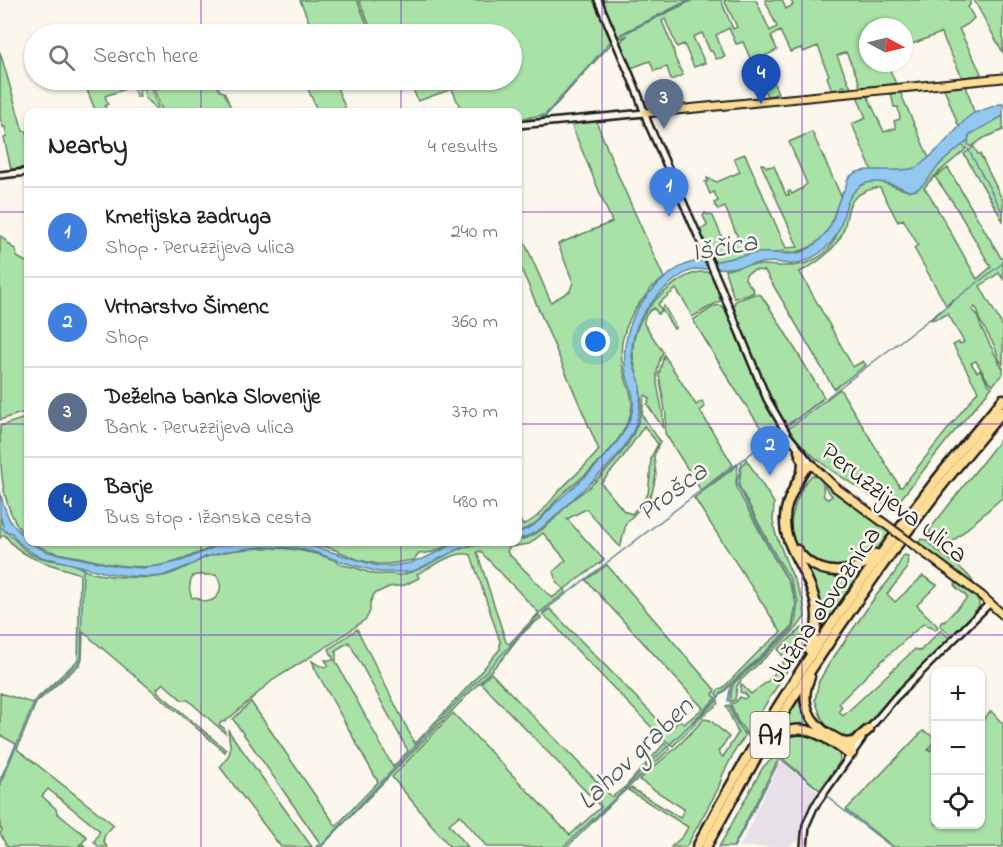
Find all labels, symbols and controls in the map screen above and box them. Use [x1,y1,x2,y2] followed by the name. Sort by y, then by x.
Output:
[859,18,913,72] north arrow
[24,24,522,90] search box
[45,41,78,74] icon: search
[93,41,198,73] text: Search here
[742,54,780,104] pin: 4
[644,80,684,129] pin: 3
[48,128,127,166] text: Nearby
[428,133,498,162] text: 4 results
[650,168,688,217] pin: 1
[105,202,271,234] text: Kmetijska zadruga
[64,218,71,247] text: 1
[451,218,498,247] text: 240 m
[689,222,761,274] water label: Iščica
[105,234,295,263] text: Shop · Peruzzijeva ulica
[105,292,269,324] text: Vrtnarstvo Šimenc
[63,308,72,337] text: 2
[452,308,498,337] text: 360 m
[105,324,149,353] text: Shop
[581,327,610,356] your location
[105,382,321,414] text: Deželna banka Slovenije
[63,398,72,427] text: 3
[452,398,498,427] text: 370 m
[105,414,294,443] text: Bank · Peruzzijeva ulica
[750,426,790,476] pin: 2
[811,434,976,574] street label: Peruzzijeva ulica
[629,452,718,533] water label: Prošca
[105,472,153,504] text: Barje
[63,488,72,517] text: 4
[453,488,498,517] text: 480 m
[105,504,311,533] text: Bus stop · Ižanska cesta
[758,519,892,692] street label: Južna obvoznica
[931,667,985,829] map controls
[931,667,985,721] button: +
[569,687,705,821] water label: Lahov graben
[750,712,790,758] road number: A1
[931,721,985,775] button: −
[931,775,985,829] button: locate

